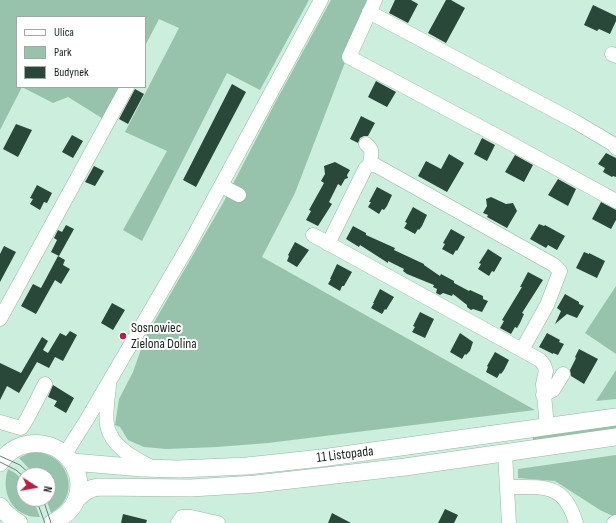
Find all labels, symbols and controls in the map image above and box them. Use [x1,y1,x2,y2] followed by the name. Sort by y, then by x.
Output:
[16,16,146,88] legend
[54,25,74,40] text: Ulica
[54,45,72,60] text: Park
[54,65,89,80] text: Budynek
[131,320,197,352] place label: Sosnowiec Zielona Dolina
[118,331,128,341] marker: Sosnowiec Zielona Dolina
[316,443,374,467] street label: 11 Listopada
[16,467,56,507] north arrow
[40,485,54,493] text: N

